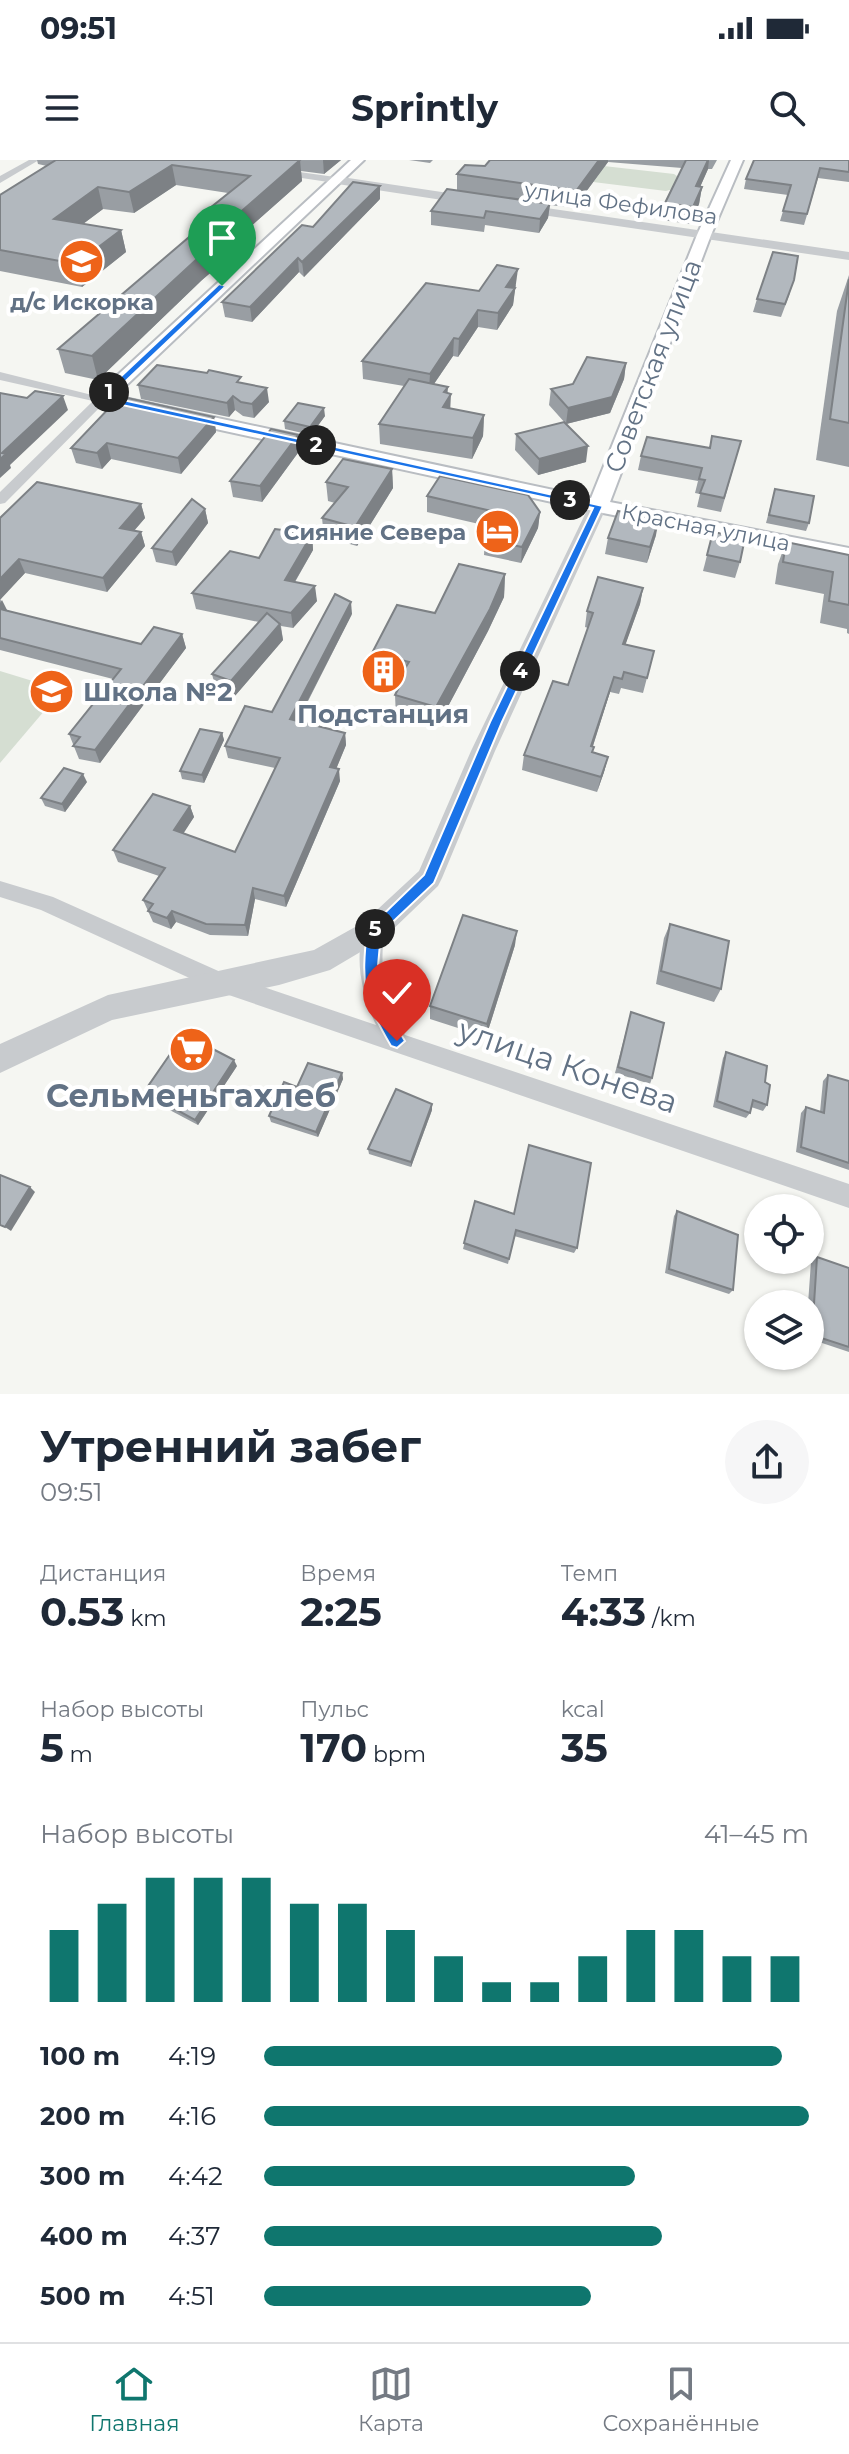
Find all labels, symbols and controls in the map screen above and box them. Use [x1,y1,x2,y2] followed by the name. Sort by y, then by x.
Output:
[40,10,117,47] text: 09:51
[40,86,84,130] icon: menu
[351,86,498,130] text: Sprintly
[765,86,809,130] icon: search
[522,176,719,230] street label: улица Фефилова
[188,204,256,286] pin
[200,216,244,260] icon: arrive
[58,237,106,285] school or university icon: д/с Искорка
[598,255,708,477] street label: Советская улица
[10,289,154,316] place label: д/с Искорка
[89,372,129,412] pin: 1
[105,378,113,405] text: 1
[296,425,336,465] pin: 2
[310,431,322,458] text: 2
[550,480,590,520] pin: 3
[563,486,577,513] text: 3
[619,498,792,557] street label: Красная улица
[473,508,521,556] hotel icon: Сияние Севера
[283,519,466,546] place label: Сияние Севера
[359,647,407,695] building icon: Подстанция
[500,651,540,691] pin: 4
[512,657,528,684] text: 4
[28,668,76,716] school or university icon: Школа №2
[83,676,233,708] place label: Школа №2
[297,698,469,730] place label: Подстанция
[355,909,395,949] pin: 5
[368,915,382,942] text: 5
[363,959,431,1041] pin
[375,971,419,1015] icon: check
[452,1009,683,1121] street label: улица Конева
[167,1025,215,1073] supermarket icon: Сельменьгахлеб
[46,1076,336,1115] place label: Сельменьгахлеб
[744,1194,824,1370] map controls
[744,1194,824,1274] button: locate
[744,1290,824,1370] button: layers
[40,1419,421,1473] text: Утренний забег
[725,1420,809,1504] button: share
[40,1476,103,1508] text: 09:51
[40,1560,166,1587] text: Дистанция
[300,1560,376,1587] text: Время
[561,1560,618,1587] text: Темп
[40,1587,124,1636] text: 0.53
[300,1587,382,1636] text: 2:25
[561,1587,646,1636] text: 4:33
[124,1605,167,1632] text: km
[646,1605,696,1632] text: /km
[40,1696,204,1723] text: Набор высоты
[300,1696,369,1723] text: Пульс
[561,1696,605,1723] text: kcal
[40,1723,64,1772] text: 5
[300,1723,367,1772] text: 170
[561,1723,608,1772] text: 35
[64,1741,93,1768] text: m
[367,1741,426,1768] text: bpm
[40,1818,234,1850] text: Набор высоты
[704,1818,809,1850] text: 41–45 m
[40,2040,120,2072] text: 100 m
[168,2040,216,2072] text: 4:19
[40,2100,125,2132] text: 200 m
[168,2100,216,2132] text: 4:16
[40,2160,125,2192] text: 300 m
[168,2160,223,2192] text: 4:42
[40,2220,128,2252] text: 400 m
[168,2220,221,2252] text: 4:37
[40,2280,125,2312] text: 500 m
[168,2280,215,2312] text: 4:51
[89,2362,180,2437] tab: Главная
[358,2362,424,2437] tab: Карта
[602,2362,760,2437] tab: Сохранённые

